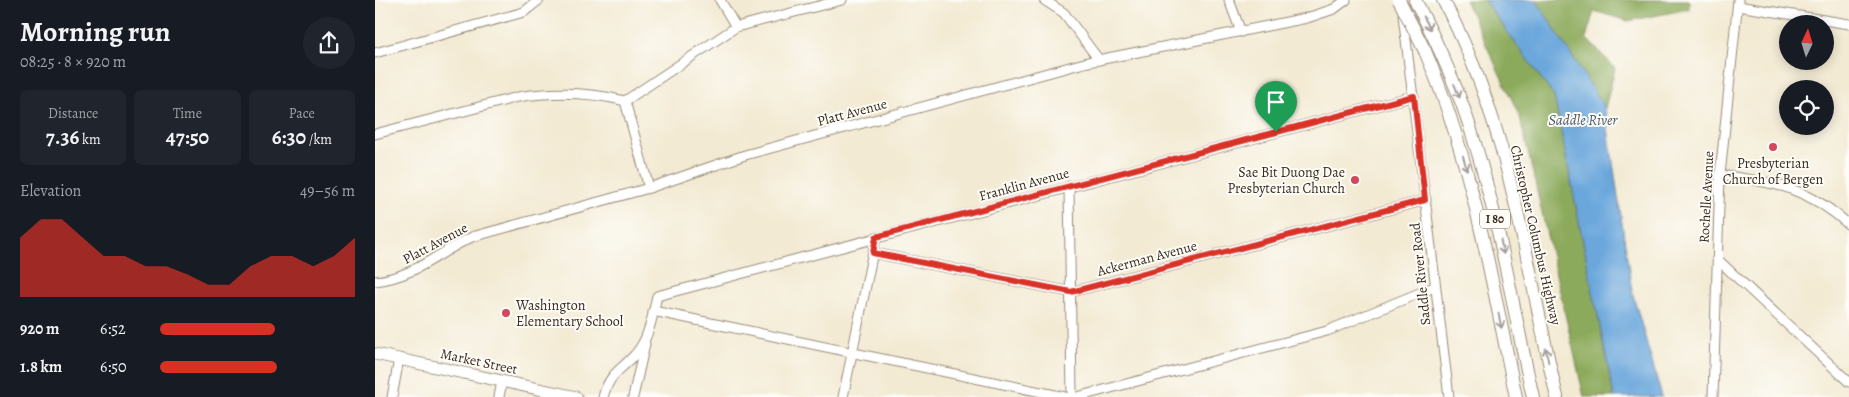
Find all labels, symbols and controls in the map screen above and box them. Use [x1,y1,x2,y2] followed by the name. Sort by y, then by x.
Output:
[20,13,170,51] text: Morning run
[1423,15,1432,30] one-way arrow
[1779,15,1834,70] north arrow
[1779,15,1834,135] map controls
[303,17,355,69] button: share
[20,51,126,73] text: 08:25 · 8 × 920 m
[1779,80,1834,135] button: locate
[1255,81,1297,132] pin
[1453,83,1462,98] one-way arrow
[1262,88,1290,116] icon: arrive
[815,94,889,131] street label: Platt Avenue
[48,104,98,123] text: Distance
[173,104,202,123] text: Time
[289,104,315,123] text: Pace
[1548,110,1618,130] water label: Saddle River
[46,123,79,151] text: 7.36
[166,123,209,151] text: 47:50
[272,123,306,151] text: 6:30
[79,130,101,149] text: km
[306,130,332,149] text: /km
[1767,141,1779,153] marker: Presbyterian Church of Bergen
[1506,143,1566,328] street label: Christopher Columbus Highway
[1695,150,1718,244] street label: Rochelle Avenue
[1461,154,1470,170] one-way arrow
[1723,154,1824,189] place label: Presbyterian Church of Bergen
[977,163,1071,206] street label: Franklin Avenue
[1228,163,1346,198] place label: Sae Bit Duong Dae Presbyterian Church
[1349,174,1361,186] marker: Sae Bit Duong Dae Presbyterian Church
[20,180,81,202] text: Elevation
[300,180,355,202] text: 49–56 m
[1480,210,1510,228] road number: I 80
[399,218,471,269] street label: Platt Avenue
[1406,221,1435,326] street label: Saddle River Road
[1094,236,1199,281] street label: Ackerman Avenue
[1497,239,1507,255] one-way arrow
[515,296,624,331] place label: Washington Elementary School
[500,307,512,319] marker: Washington Elementary School
[1496,313,1506,329] one-way arrow
[20,318,59,340] text: 920 m
[100,318,126,340] text: 6:52
[439,344,520,379] street label: Market Street
[1542,348,1552,364] one-way arrow
[20,356,62,378] text: 1.8 km
[100,356,127,378] text: 6:50

